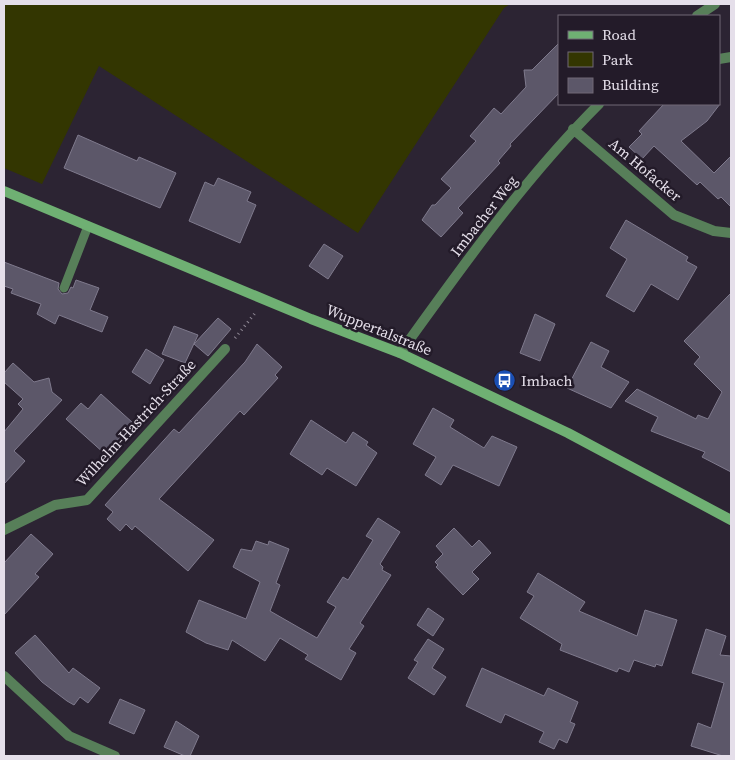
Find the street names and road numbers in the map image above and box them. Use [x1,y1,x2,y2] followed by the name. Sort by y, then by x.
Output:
[605,133,687,207] street label: Am Hofacker
[445,171,522,261] street label: Imbacher Weg
[323,299,436,360] street label: Wuppertalstraße
[71,354,201,491] street label: Wilhelm-Hastrich-Straße

